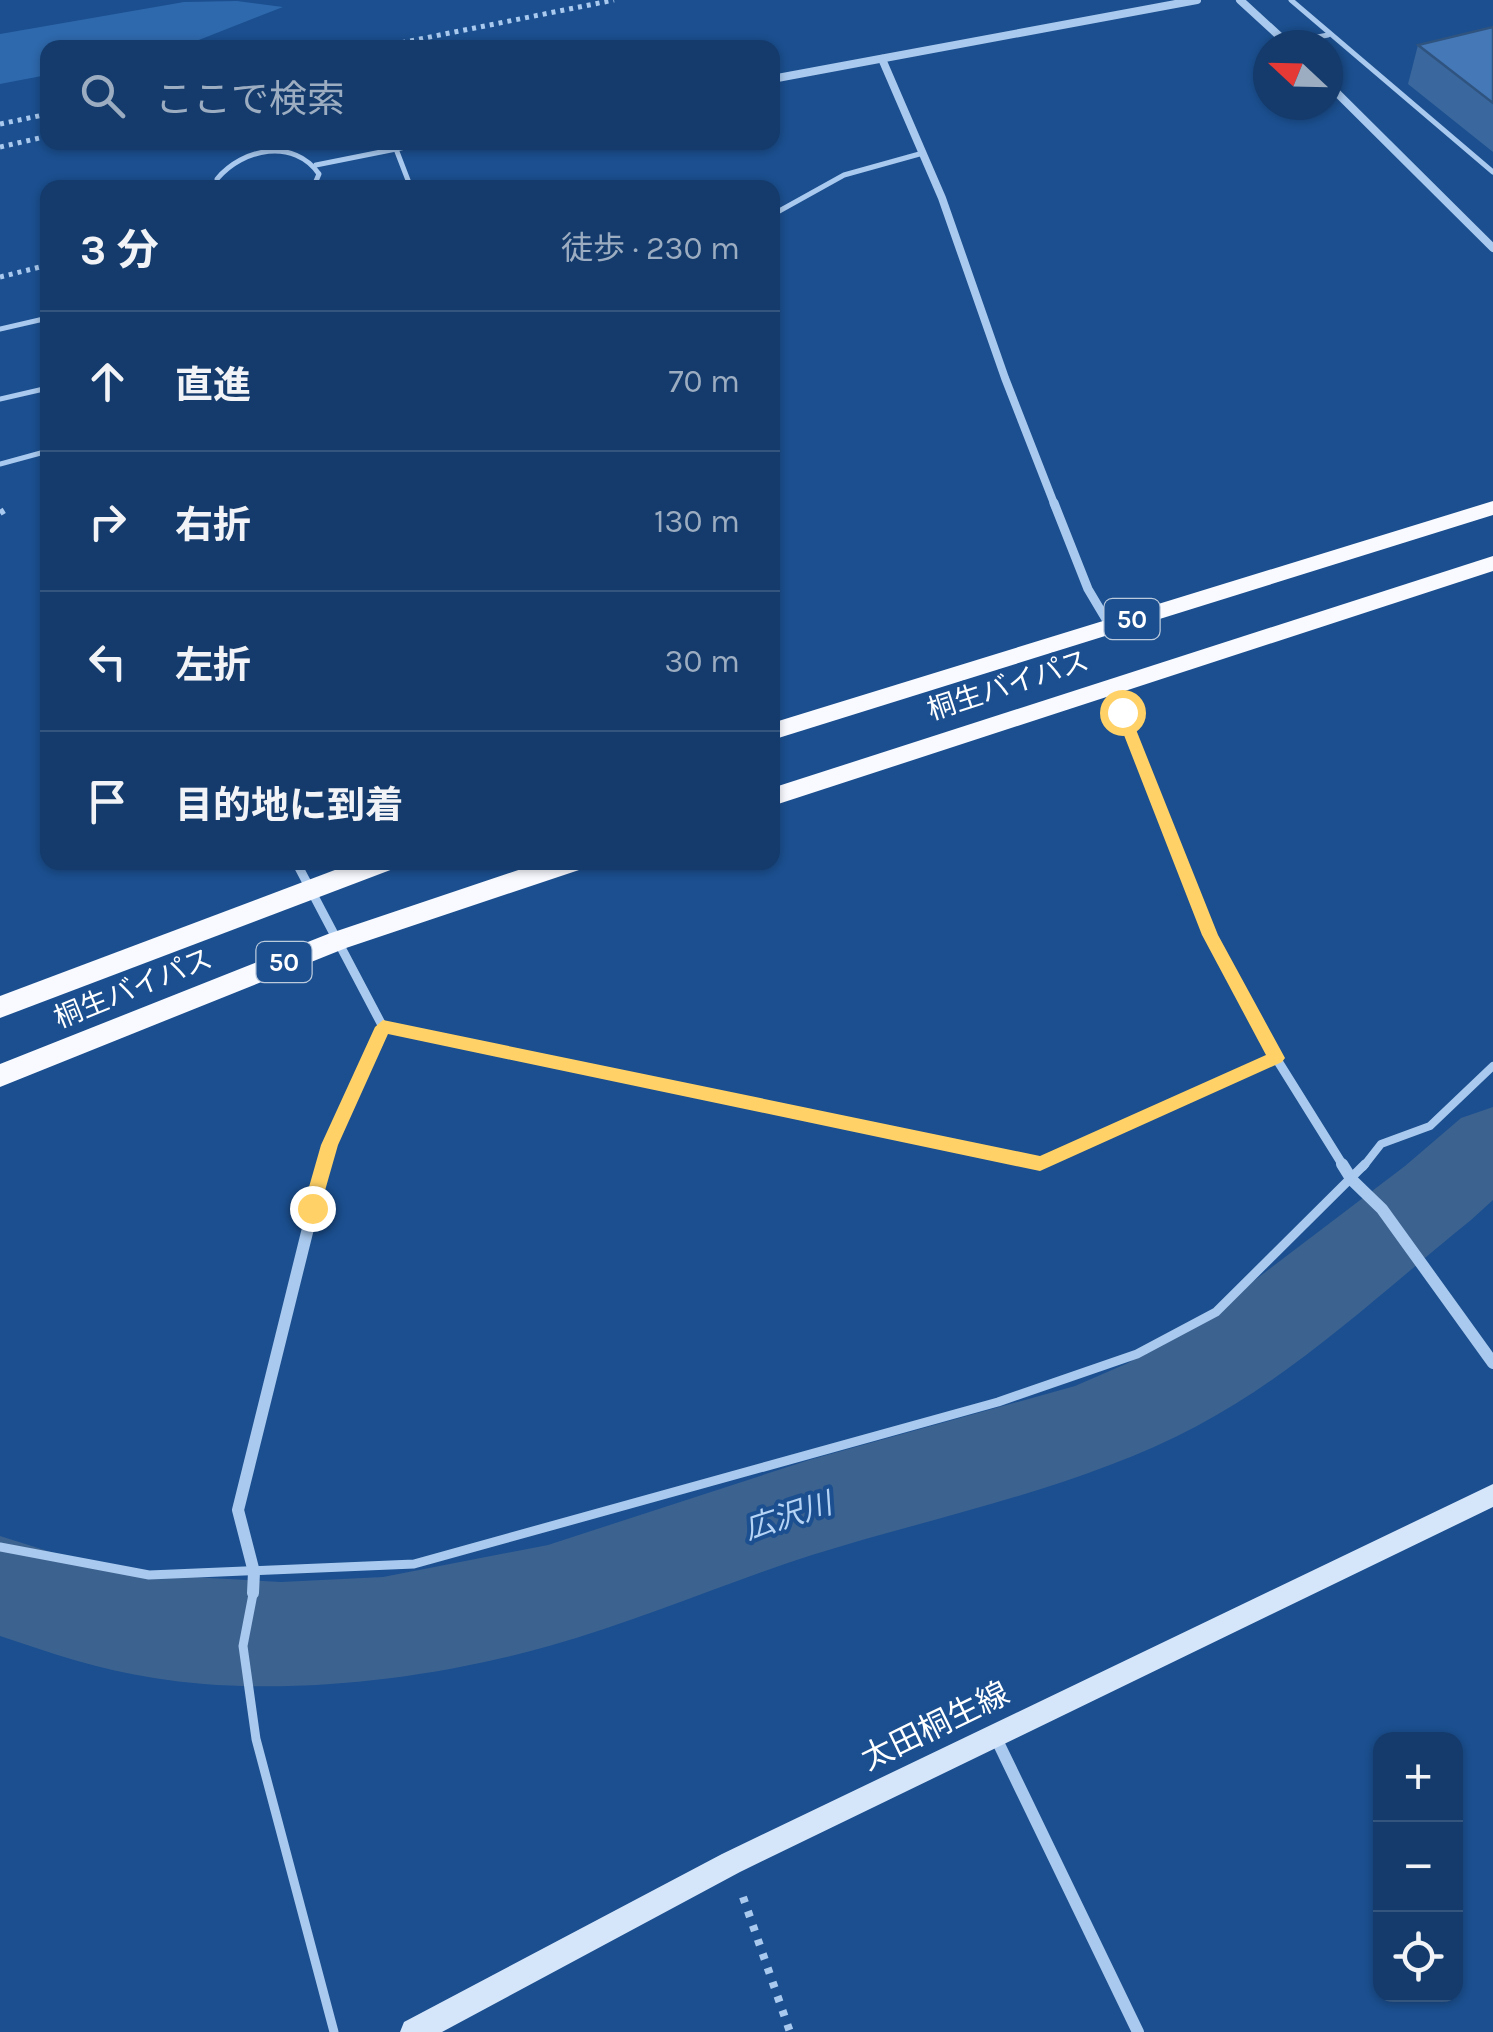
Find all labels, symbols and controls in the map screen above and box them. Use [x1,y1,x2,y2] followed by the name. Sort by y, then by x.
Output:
[1253,30,1343,120] north arrow
[40,40,780,150] search box
[75,68,130,123] icon: search
[155,77,345,122] text: ここで検索
[80,225,159,275] text: 3 分
[561,230,740,267] text: 徒歩 · 230 m
[80,354,135,409] icon: ahead
[175,363,251,408] text: 直進
[668,363,740,400] text: 70 m
[80,494,135,549] icon: right
[175,503,251,548] text: 右折
[654,503,740,540] text: 130 m
[1104,599,1160,639] road number: 50
[80,634,135,689] icon: left
[175,643,251,688] text: 左折
[665,643,740,680] text: 30 m
[923,643,1093,727] street label: 桐生バイパス
[1100,690,1146,736] route start
[80,774,135,829] icon: arrive
[175,783,403,828] text: 目的地に到着
[49,941,217,1035] street label: 桐生バイパス
[256,942,312,982] road number: 50
[290,1186,336,1232] route end
[740,1484,839,1547] water label: 広沢川
[855,1674,1015,1778] street label: 太田桐生線
[1373,1732,1463,2002] map controls
[1373,1732,1463,1822] button: +
[1373,1822,1463,1912] button: −
[1373,1912,1463,2002] button: locate

